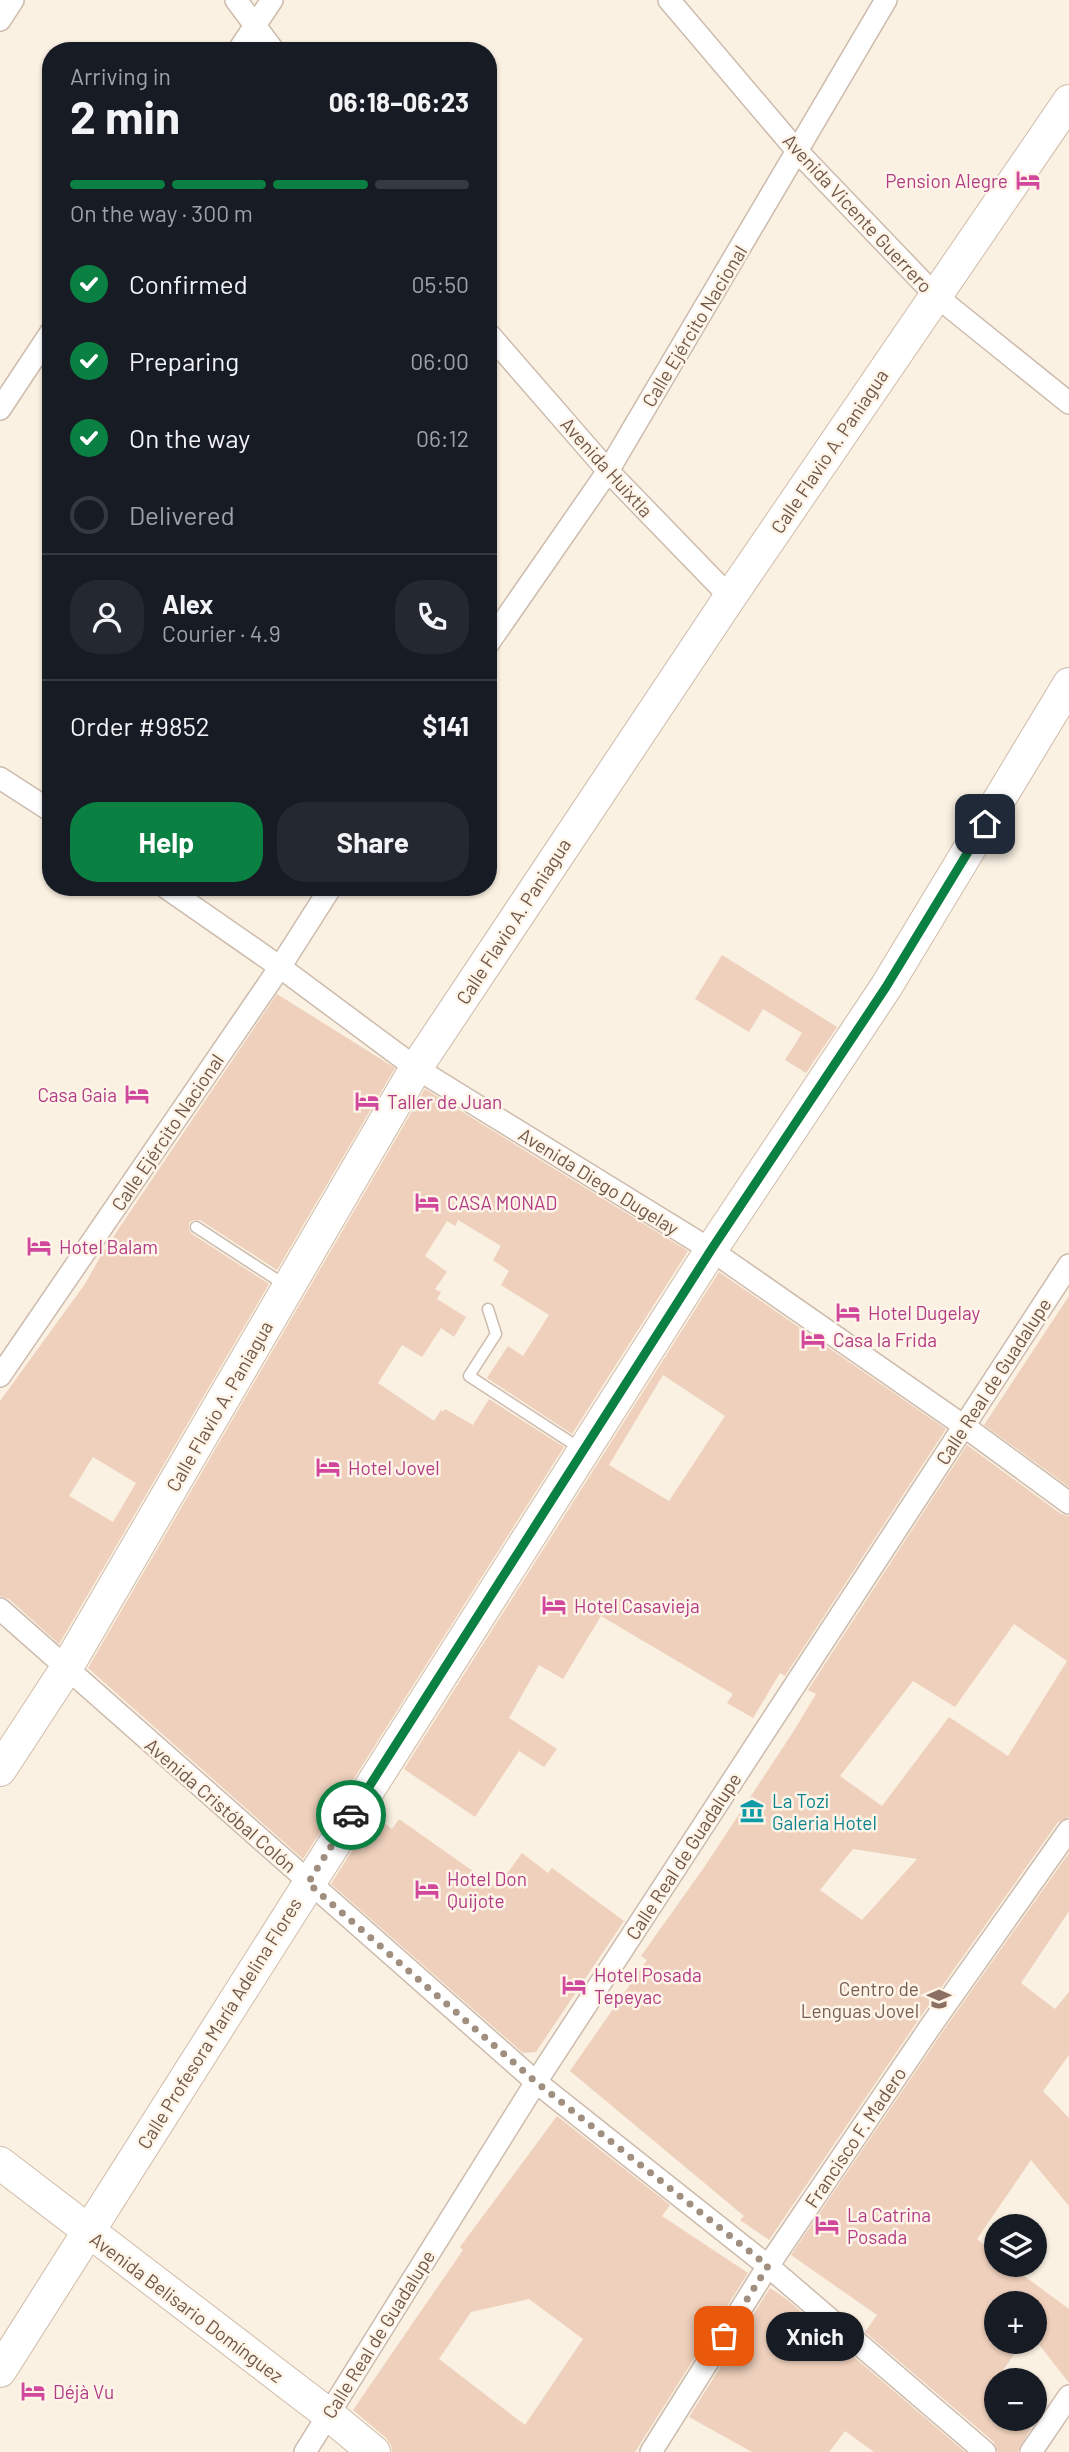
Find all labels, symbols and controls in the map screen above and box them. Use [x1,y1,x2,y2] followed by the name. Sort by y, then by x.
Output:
[70,62,171,90] text: Arriving in
[329,86,469,117] text: 06:18–06:23
[70,88,180,143] text: 2 min
[778,129,938,297] street label: Avenida Vicente Guerrero
[1014,166,1042,194] hotel icon: Pension Alegre
[885,169,1008,192] place label: Pension Alegre
[70,199,253,227] text: On the way · 300 m
[637,241,751,411] street label: Calle Ejército Nacional
[70,265,108,303] icon: check
[129,268,248,299] text: Confirmed
[412,270,469,298] text: 05:50
[70,342,108,380] icon: check
[129,345,239,376] text: Preparing
[410,347,469,375] text: 06:00
[766,365,892,537] street label: Calle Flavio A. Paniagua
[556,412,658,522] street label: Avenida Huixtla
[70,419,108,457] icon: check
[129,422,250,453] text: On the way
[416,424,469,452] text: 06:12
[129,499,235,530] text: Delivered
[70,580,144,654] button: person
[395,580,469,654] button: phone
[162,588,213,619] text: Alex
[162,619,281,647] text: Courier · 4.9
[70,710,210,741] text: Order #9852
[422,710,469,741] text: $141
[955,794,1015,854] pin
[70,802,263,882] button: Help
[277,802,469,882] button: Share
[966,805,1004,843] icon: home
[451,834,575,1008] street label: Calle Flavio A. Paniagua
[106,1049,228,1215] street label: Calle Ejército Nacional
[123,1080,151,1108] hotel icon: Casa Gaia
[37,1083,117,1106] place label: Casa Gaia
[353,1087,381,1115] hotel icon: Taller de Juan
[387,1090,502,1113] place label: Taller de Juan
[515,1122,684,1240] street label: Avenida Diego Dugelay
[413,1188,441,1216] hotel icon: CASA MONAD
[447,1191,557,1214] place label: CASA MONAD
[25,1232,53,1260] hotel icon: Hotel Balam
[59,1235,158,1258] place label: Hotel Balam
[930,1293,1056,1469] street label: Calle Real de Guadalupe
[834,1298,862,1326] hotel icon: Hotel Dugelay
[868,1301,981,1324] place label: Hotel Dugelay
[161,1317,277,1495] street label: Calle Flavio A. Paniagua
[799,1325,827,1353] hotel icon: Casa la Frida
[833,1328,937,1351] place label: Casa la Frida
[314,1453,342,1481] hotel icon: Hotel Jovel
[348,1456,440,1479] place label: Hotel Jovel
[540,1591,568,1619] hotel icon: Hotel Casavieja
[574,1594,700,1617] place label: Hotel Casavieja
[141,1733,301,1877] street label: Avenida Cristóbal Colón
[620,1768,746,1944] street label: Calle Real de Guadalupe
[316,1780,386,1850] courier
[772,1789,877,1834] place label: La Tozi Galeria Hotel
[332,1796,370,1834] icon: car
[738,1797,766,1825] museum icon: La Tozi Galeria Hotel
[447,1867,527,1912] place label: Hotel Don Quijote
[413,1875,441,1903] hotel icon: Hotel Don Quijote
[132,1893,306,2153] street label: Calle Profesora María Adelina Flores
[594,1963,702,2008] place label: Hotel Posada Tepeyac
[560,1971,588,1999] hotel icon: Hotel Posada Tepeyac
[801,1977,919,2022] place label: Centro de Lenguas Jovel
[925,1985,953,2013] school or university icon: Centro de Lenguas Jovel
[799,2062,911,2212] street label: Francisco F. Madero
[847,2203,931,2248] place label: La Catrina Posada
[813,2211,841,2239] hotel icon: La Catrina Posada
[984,2214,1047,2431] map controls
[984,2214,1047,2277] button: layers
[86,2227,288,2387] street label: Avenida Belisario Domínguez
[317,2246,439,2422] street label: Calle Real de Guadalupe
[984,2291,1047,2354] button: +
[694,2306,754,2366] pin
[766,2312,864,2360] callout: Xnich
[705,2317,743,2355] icon: bag
[786,2322,844,2350] text: Xnich
[984,2368,1047,2431] button: −
[19,2377,47,2405] hotel icon: Déjà Vu
[53,2380,114,2403] place label: Déjà Vu

